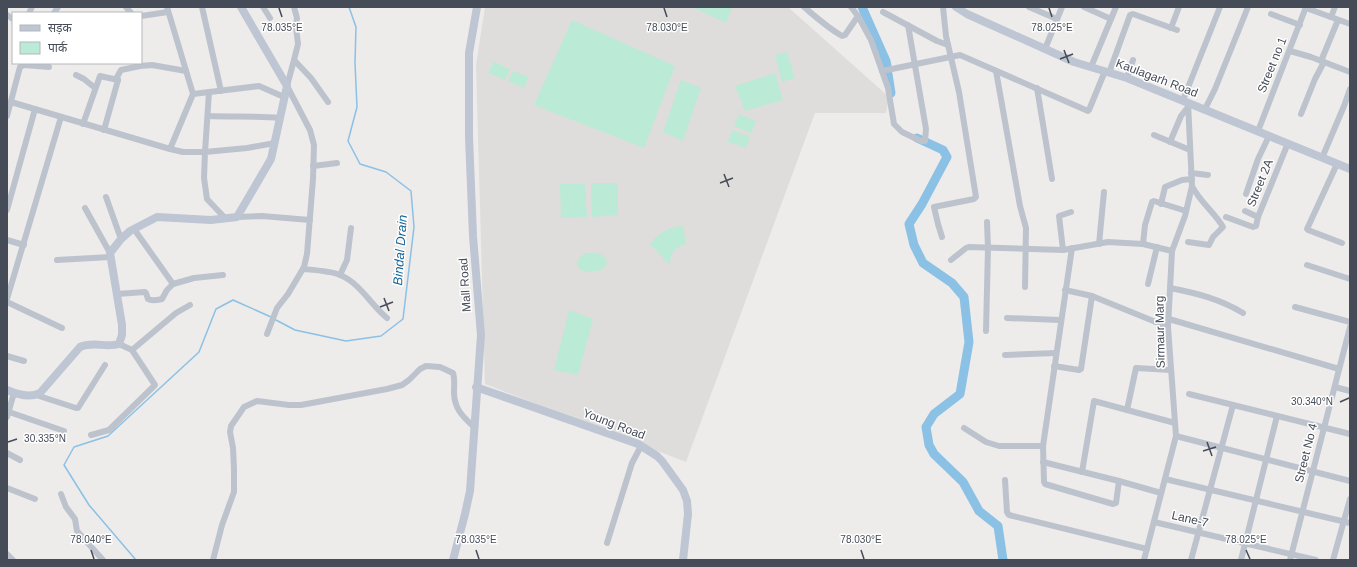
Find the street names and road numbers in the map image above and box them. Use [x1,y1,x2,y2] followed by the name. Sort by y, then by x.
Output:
[1255,35,1290,95] street label: Street no 1
[1114,56,1200,100] street label: Kaulagarh Road
[1244,157,1276,209] street label: Street 2A
[456,258,474,312] street label: Mall Road
[1152,296,1168,368] street label: Sirmaur Marg
[581,406,647,442] street label: Young Road
[1292,422,1320,484] street label: Street No 4
[1170,508,1210,530] street label: Lane-7

